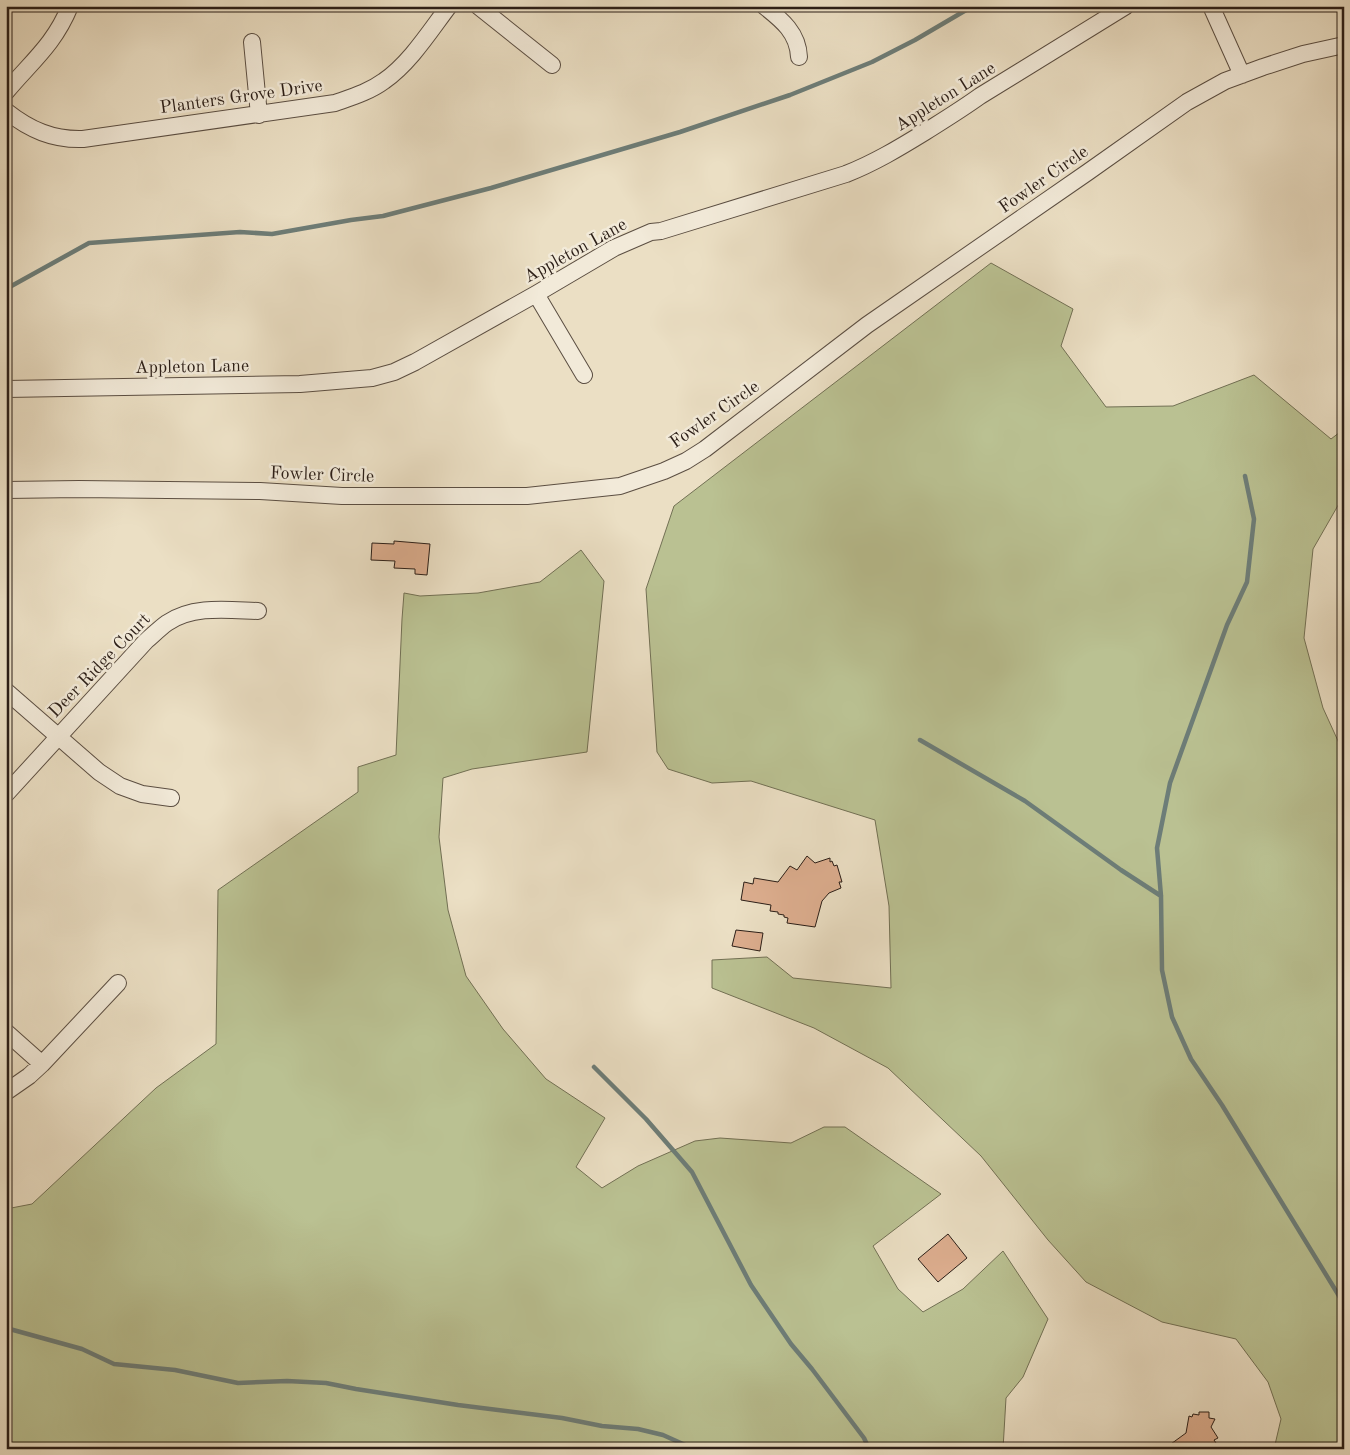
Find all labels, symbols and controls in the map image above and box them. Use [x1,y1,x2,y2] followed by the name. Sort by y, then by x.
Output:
[892,59,999,135] street label: Appleton Lane
[159,77,324,117] street label: Planters Grove Drive
[996,143,1091,217] street label: Fowler Circle
[521,215,630,286] street label: Appleton Lane
[135,357,249,377] street label: Appleton Lane
[667,378,762,452] street label: Fowler Circle
[270,464,374,486] street label: Fowler Circle
[45,610,154,721] street label: Deer Ridge Court

